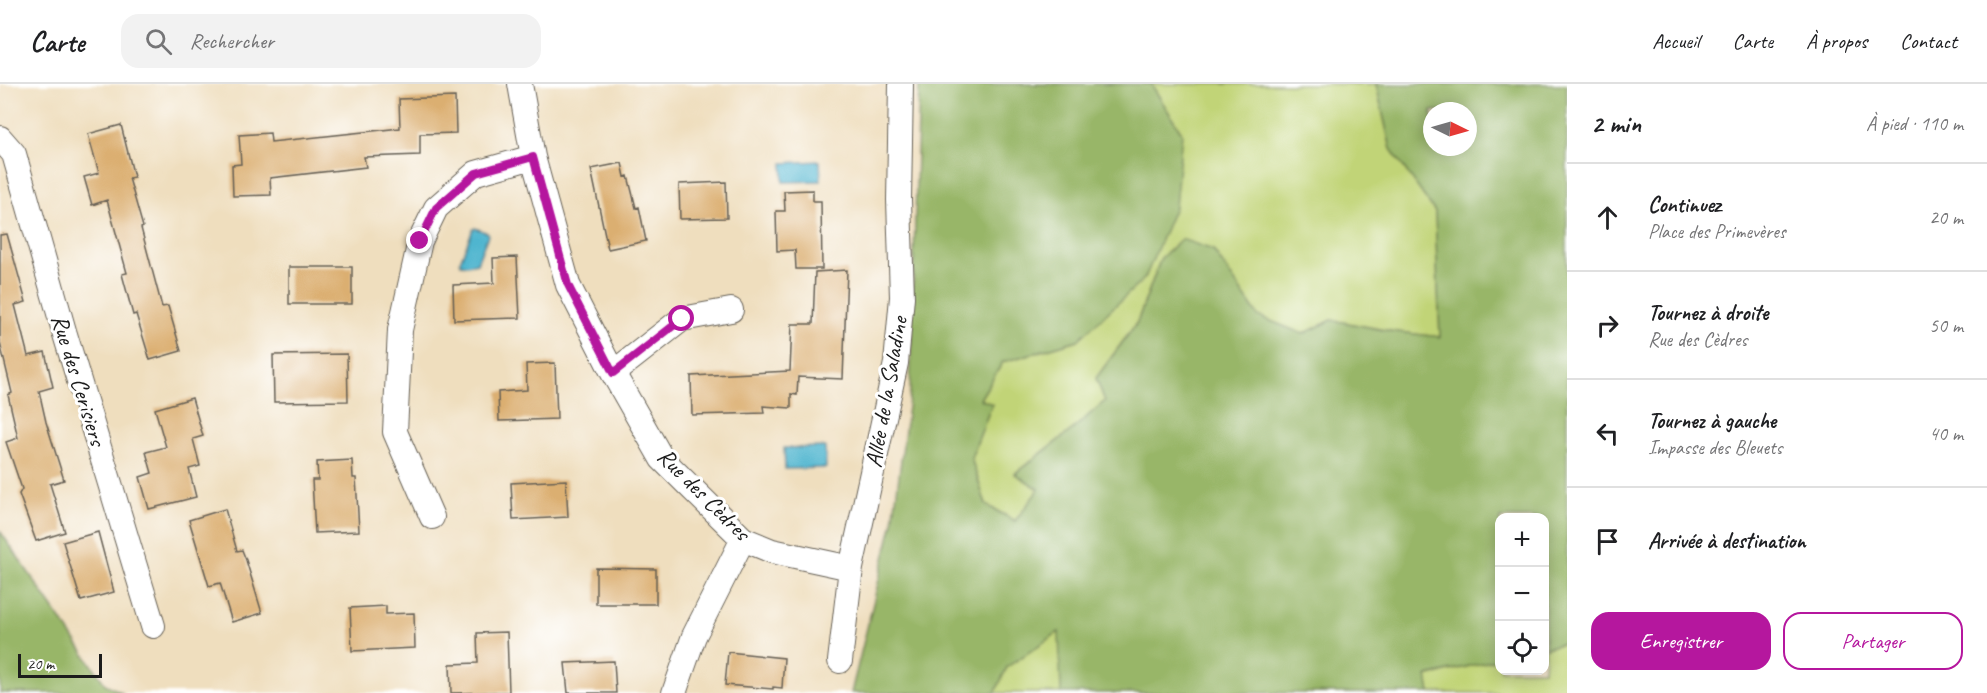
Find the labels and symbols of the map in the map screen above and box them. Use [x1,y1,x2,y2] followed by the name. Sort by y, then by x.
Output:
[1423,102,1477,156] north arrow
[406,227,432,253] route end
[668,305,694,331] route start
[45,311,114,451] street label: Rue des Cerisiers
[858,312,914,470] street label: Allée de la Saladine
[651,441,758,548] street label: Rue des Cèdres
[18,651,102,678] scale bar

